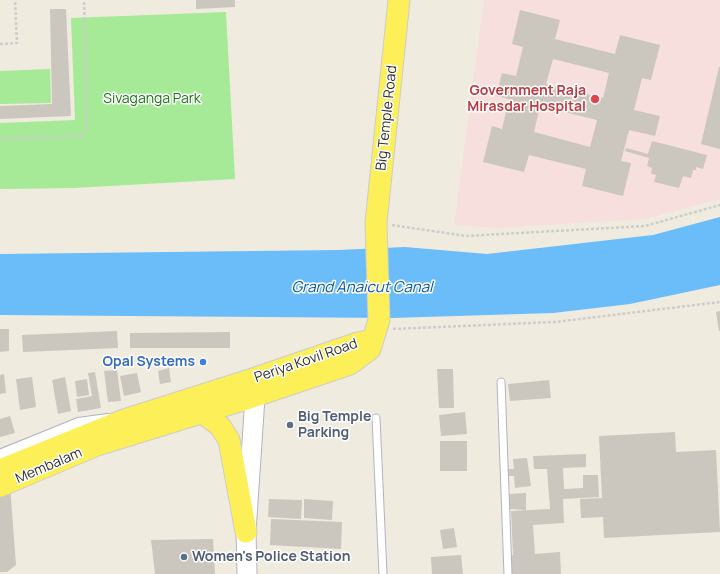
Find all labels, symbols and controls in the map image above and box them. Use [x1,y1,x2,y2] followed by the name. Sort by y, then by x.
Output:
[373,65,401,171] street label: Big Temple Road
[467,83,586,116] place label: Government Raja Mirasdar Hospital
[103,91,201,107] park label: Sivaganga Park
[589,93,601,105] marker: Government Raja Mirasdar Hospital
[291,279,433,297] water label: Grand Anaicut Canal
[252,335,360,387] street label: Periya Kovil Road
[103,354,195,370] place label: Opal Systems
[198,357,208,367] marker: Opal Systems
[298,409,371,442] place label: Big Temple Parking
[285,420,295,430] marker: Big Temple Parking
[13,444,85,488] street label: Membalam
[192,549,350,565] place label: Women's Police Station
[179,552,189,562] marker: Women's Police Station

